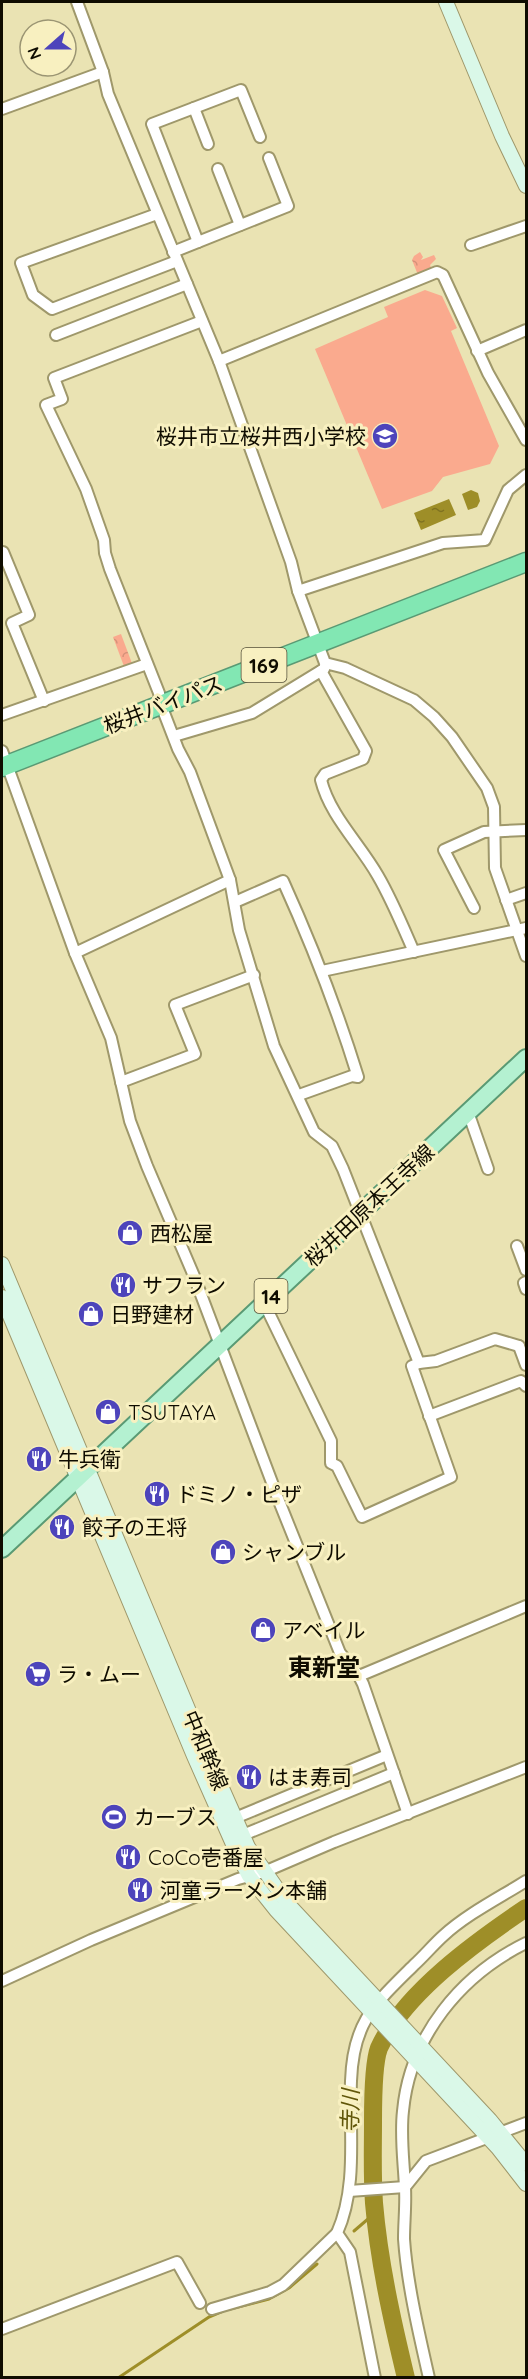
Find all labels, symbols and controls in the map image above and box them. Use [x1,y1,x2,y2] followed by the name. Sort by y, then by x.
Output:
[18,18,78,78] north arrow
[23,44,45,62] text: N
[370,421,400,451] school or university icon: 桜井市立桜井西小学校
[156,423,366,449] place label: 桜井市立桜井西小学校
[242,648,286,682] road number: 169
[100,669,226,739] street label: 桜井バイパス
[299,1138,439,1272] street label: 桜井田原本王寺線
[115,1218,145,1248] shop icon: 西松屋
[150,1220,213,1246] place label: 西松屋
[108,1270,138,1300] restaurant icon: サフラン
[142,1272,226,1298] place label: サフラン
[254,1279,288,1313] road number: 14
[76,1299,106,1329] shop icon: 日野建材
[110,1301,194,1327] place label: 日野建材
[93,1397,123,1427] shop icon: TSUTAYA
[128,1399,216,1425] place label: TSUTAYA
[24,1444,54,1474] restaurant icon: 牛兵衛
[58,1446,121,1472] place label: 牛兵衛
[142,1479,172,1509] restaurant icon: ドミノ・ピザ
[176,1481,302,1507] place label: ドミノ・ピザ
[47,1512,77,1542] restaurant icon: 餃子の王将
[82,1514,187,1540] place label: 餃子の王将
[208,1537,238,1567] shop icon: シャンブル
[242,1539,346,1565] place label: シャンブル
[248,1615,278,1645] shop icon: アベイル
[282,1617,366,1643] place label: アベイル
[288,1652,360,1682] district label: 東新堂
[23,1659,53,1689] supermarket icon: ラ・ムー
[57,1661,141,1687] place label: ラ・ムー
[178,1706,234,1794] street label: 中和幹線
[234,1762,264,1792] restaurant icon: はま寿司
[268,1764,352,1790] place label: はま寿司
[99,1802,129,1832] sports icon: カーブス
[134,1804,217,1830] place label: カーブス
[113,1842,143,1872] restaurant icon: CoCo壱番屋
[148,1844,264,1870] place label: CoCo壱番屋
[125,1875,155,1905] restaurant icon: 河童ラーメン本舗
[160,1877,327,1903] place label: 河童ラーメン本舗
[336,2087,364,2133] water label: 寺川

